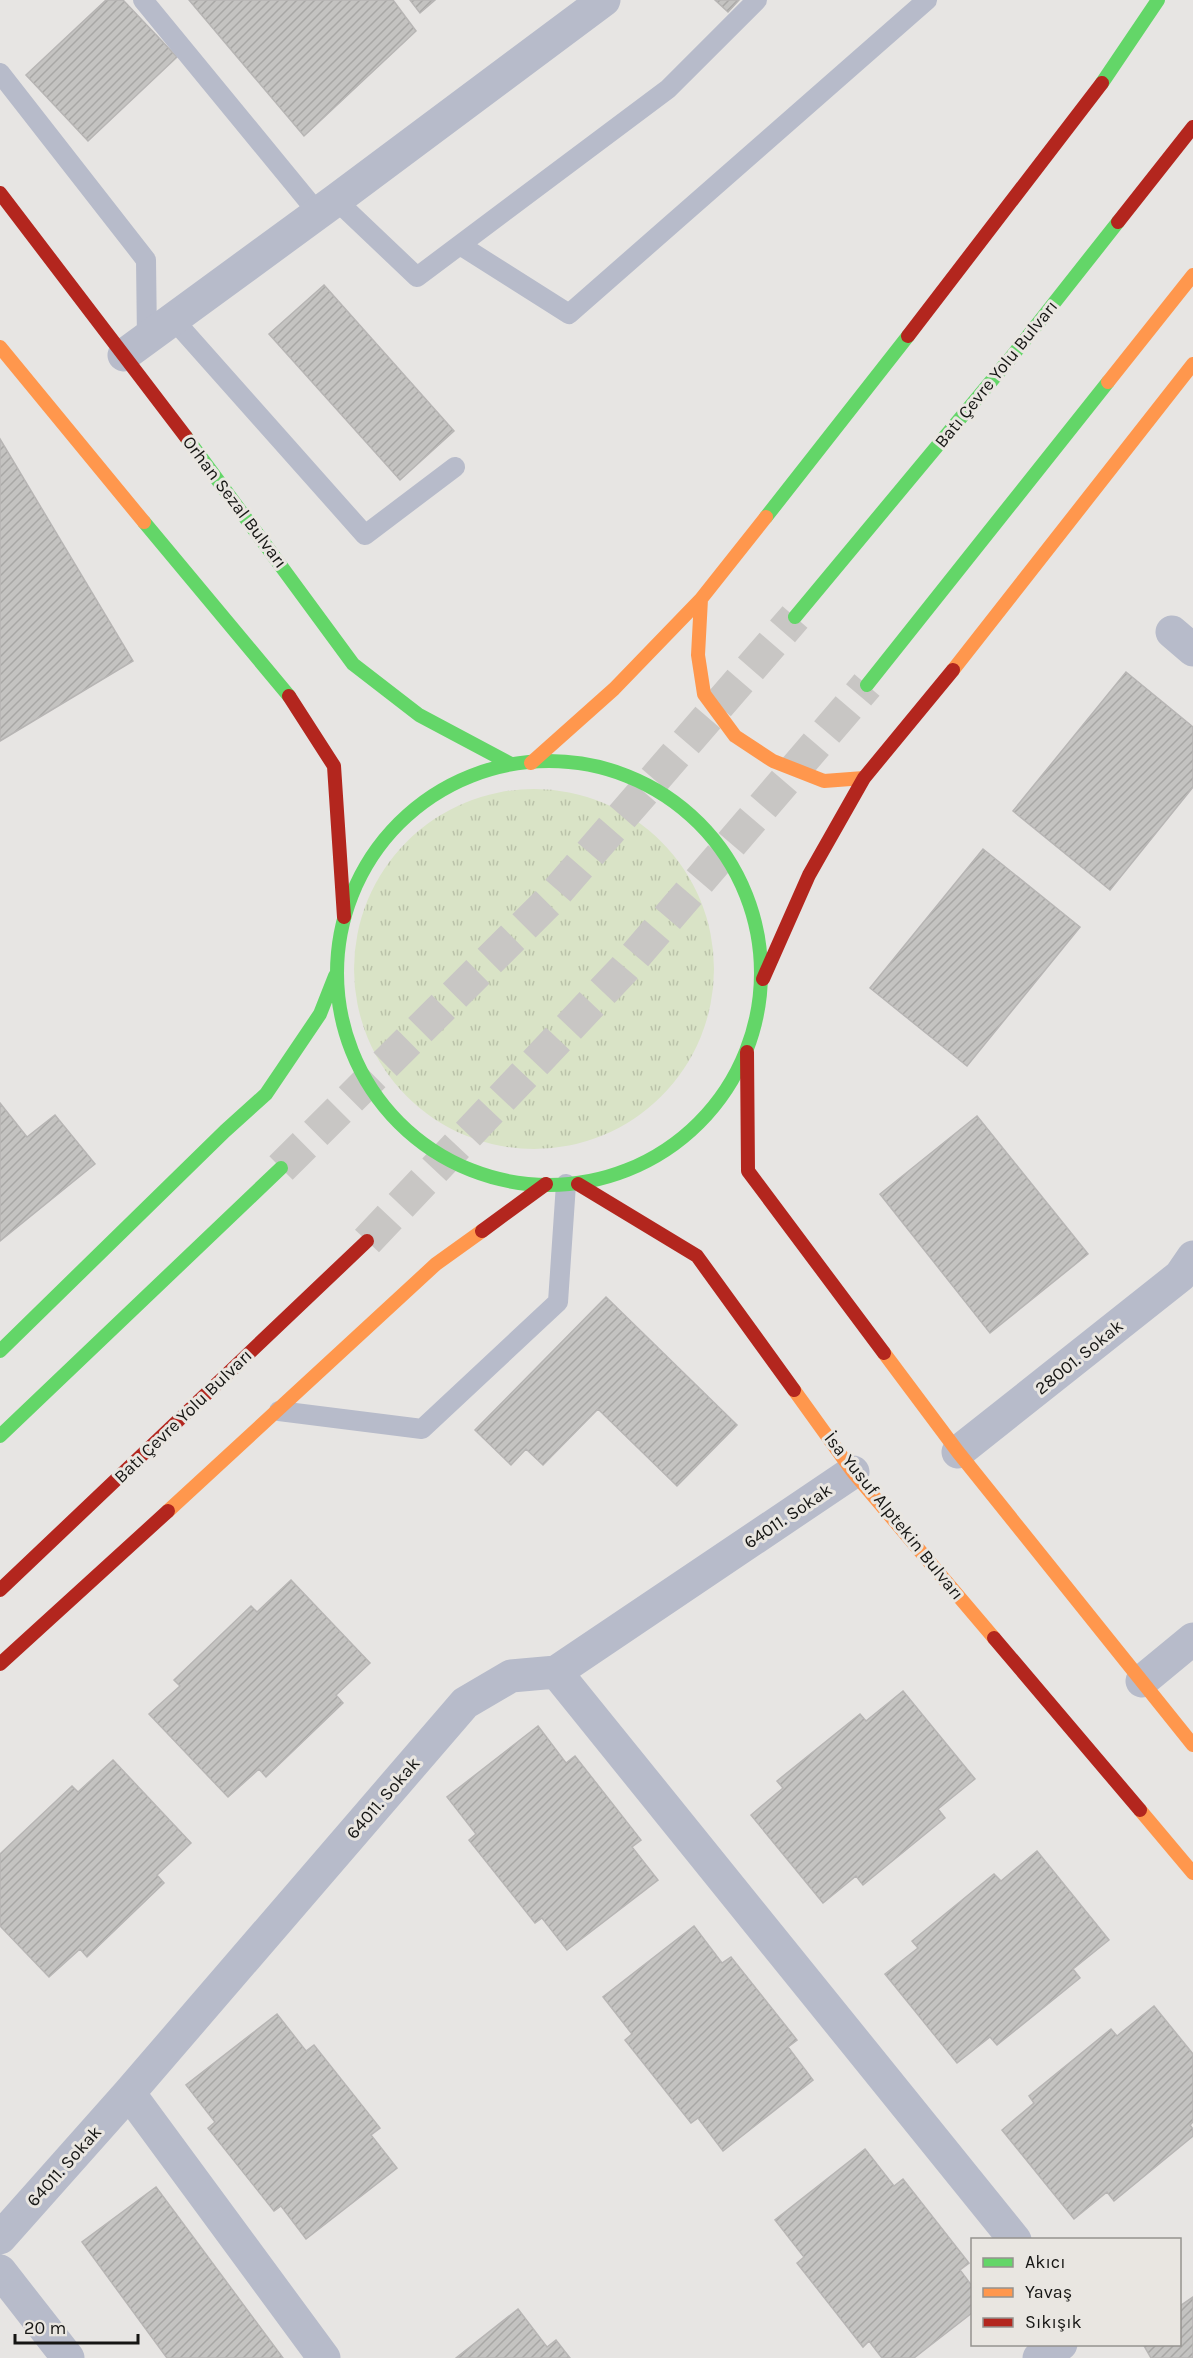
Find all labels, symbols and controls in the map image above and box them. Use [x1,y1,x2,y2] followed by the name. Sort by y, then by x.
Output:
[930,296,1062,452] street label: Batı Çevre Yolu Bulvarı
[178,432,292,572] street label: Orhan Sezal Bulvarı
[1030,1315,1128,1399] street label: 28001. Sokak
[109,1344,257,1488] street label: Batı Çevre Yolu Bulvarı
[820,1428,968,1604] street label: İsa Yusuf Alptekin Bulvarı
[740,1479,836,1553] street label: 64011. Sokak
[341,1753,425,1843] street label: 64011. Sokak
[22,2121,106,2211] street label: 64011. Sokak
[971,2238,1181,2346] legend
[1025,2251,1066,2273] text: Akıcı
[1025,2281,1072,2303] text: Yavaş
[15,2307,138,2345] scale bar
[1025,2311,1082,2333] text: Sıkışık
[24,2317,66,2339] text: 20 m

